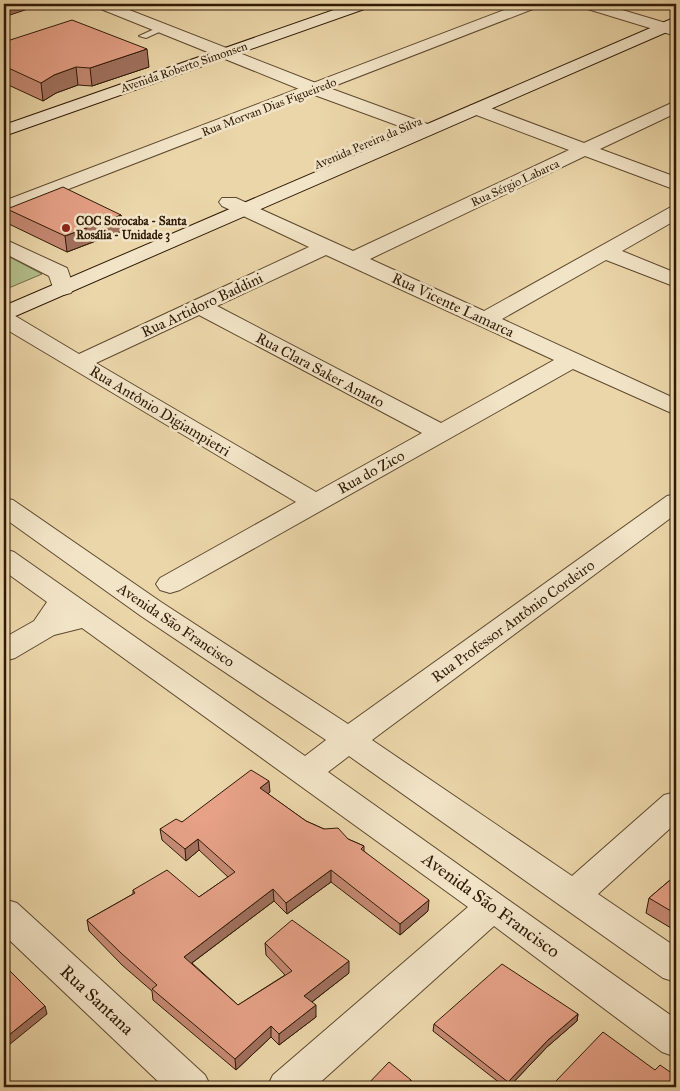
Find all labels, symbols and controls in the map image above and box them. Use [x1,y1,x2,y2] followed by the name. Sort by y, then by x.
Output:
[118,39,250,96] street label: Avenida Roberto Simonsen
[200,75,339,140] street label: Rua Morvan Dias Figueiredo
[311,114,425,172] street label: Avenida Pereira da Silva
[469,156,563,210] street label: Rua Sérgio Labarca
[76,214,187,243] place label: COC Sorocaba - Santa Rosália - Unidade 3
[60,222,72,234] marker: COC Sorocaba - Santa Rosália - Unidade 3
[138,269,266,341] street label: Rua Artidoro Baddini
[389,269,517,341] street label: Rua Vicente Lamarca
[253,329,388,412] street label: Rua Clara Saker Amato
[86,362,234,460] street label: Rua Antônio Digiampietri
[334,446,408,498] street label: Rua do Zico
[428,556,598,686] street label: Rua Professor Antônio Cordeiro
[113,579,238,671] street label: Avenida São Francisco
[417,847,564,962] street label: Avenida São Francisco
[56,960,139,1040] street label: Rua Santana

